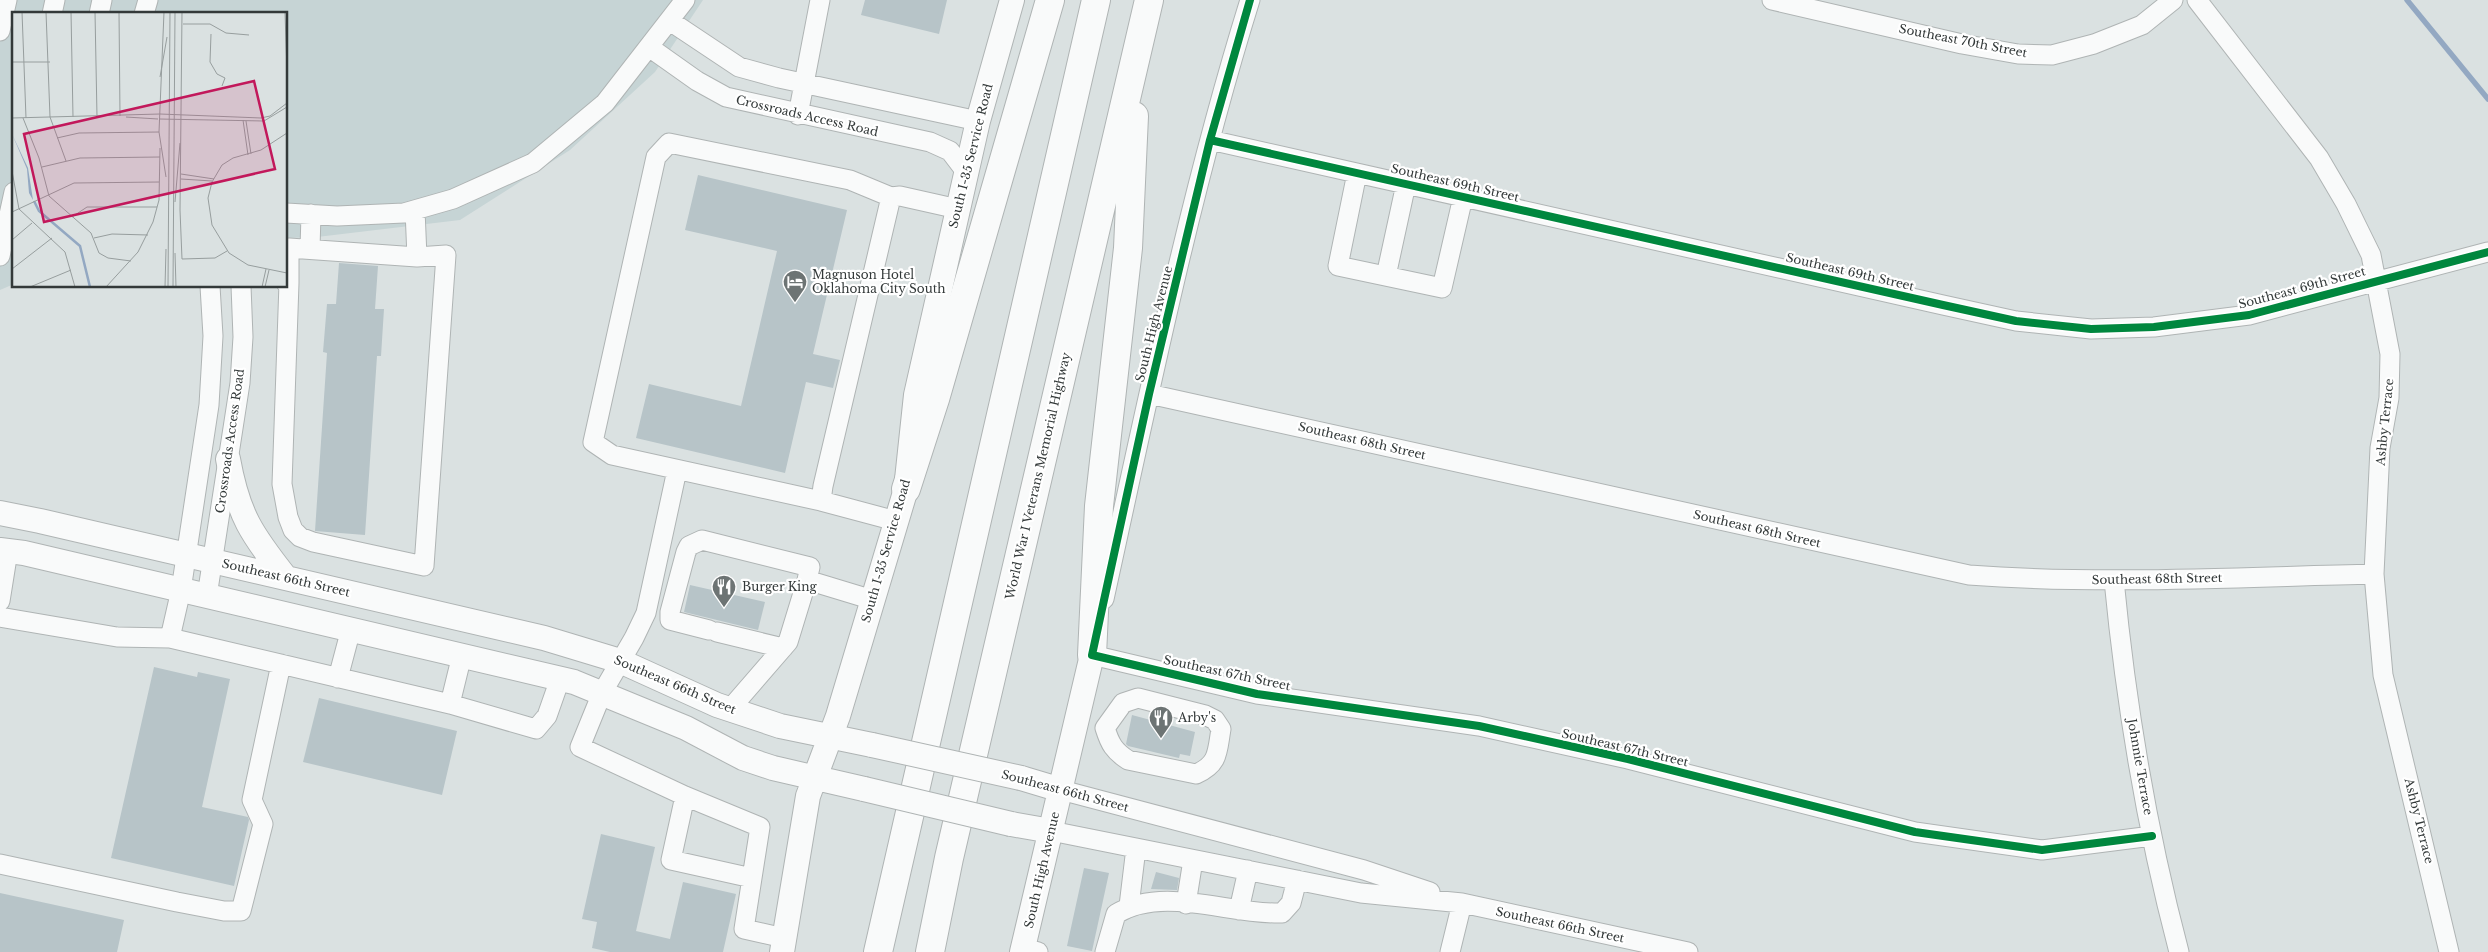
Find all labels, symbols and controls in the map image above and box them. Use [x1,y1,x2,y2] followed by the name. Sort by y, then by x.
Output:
[12,12,288,288] inset map
[1898,21,2029,60] street label: Southeast 70th Street
[945,82,996,230] street label: South I-35 Service Road
[734,92,880,139] street label: Crossroads Access Road
[1390,160,1521,205] street label: Southeast 69th Street
[1785,249,1916,294] street label: Southeast 69th Street
[2237,263,2368,312] street label: Southeast 69th Street
[1132,264,1175,384] street label: South High Avenue
[812,267,946,296] place label: Magnuson Hotel Oklahoma City South
[782,269,808,303] hotel icon: Magnuson Hotel Oklahoma City South
[1002,351,1073,602] street label: World War I Veterans Memorial Highway
[212,368,247,514] street label: Crossroads Access Road
[2372,377,2397,467] street label: Ashby Terrace
[1297,419,1428,463] street label: Southeast 68th Street
[858,477,913,624] street label: South I-35 Service Road
[1692,507,1823,551] street label: Southeast 68th Street
[221,555,352,600] street label: Southeast 66th Street
[2092,570,2223,587] street label: Southeast 68th Street
[711,574,737,608] restaurant icon: Burger King
[742,579,817,594] place label: Burger King
[612,652,739,717] street label: Southeast 66th Street
[1162,652,1292,693] street label: Southeast 67th Street
[1148,705,1174,739] restaurant icon: Arby's
[1177,710,1216,725] place label: Arby's
[2124,716,2156,816] street label: Johnnie Terrace
[1560,726,1690,769] street label: Southeast 67th Street
[1000,766,1131,815] street label: Southeast 66th Street
[2401,776,2437,865] street label: Ashby Terrace
[1021,810,1062,930] street label: South High Avenue
[1494,904,1626,946] street label: Southeast 66th Street

